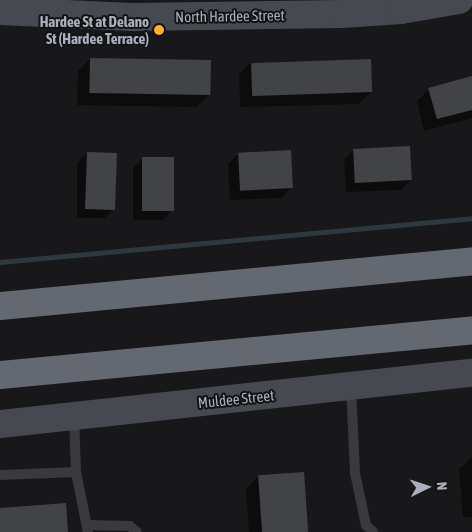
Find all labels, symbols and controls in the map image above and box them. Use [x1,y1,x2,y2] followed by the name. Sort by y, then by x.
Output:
[175,6,285,26] street label: North Hardee Street
[40,12,149,47] place label: Hardee St at Delano St (Hardee Terrace)
[153,24,165,36] marker: Hardee St at Delano St (Hardee Terrace)
[197,386,275,412] street label: Muldee Street
[402,462,452,512] north arrow
[434,481,450,491] text: N

